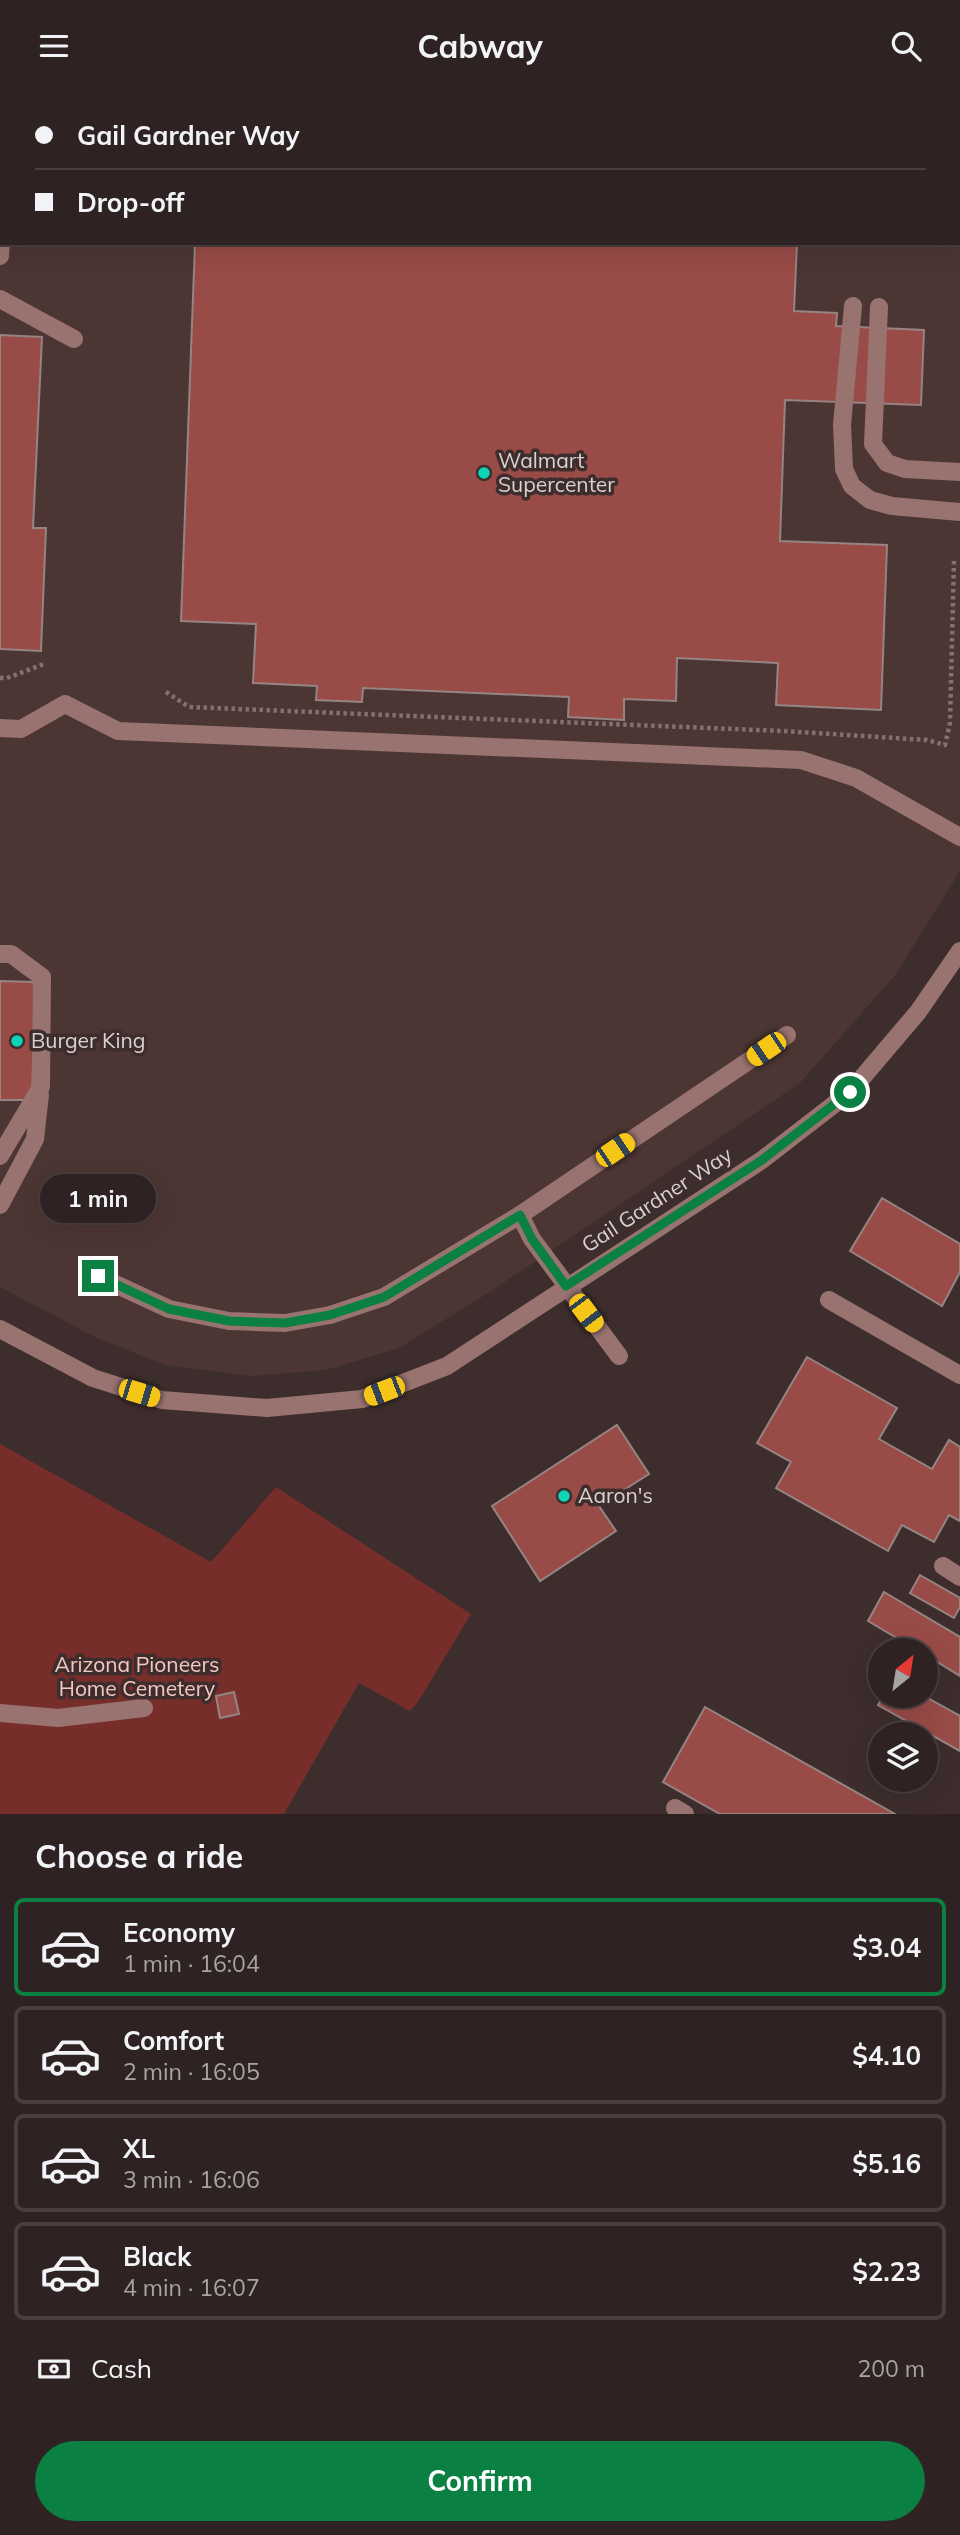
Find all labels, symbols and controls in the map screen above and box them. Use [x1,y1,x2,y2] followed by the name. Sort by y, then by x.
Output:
[417,26,543,66] text: Cabway
[35,27,73,65] icon: menu
[887,27,925,65] icon: search
[77,119,300,152] text: Gail Gardner Way
[77,186,184,219] text: Drop-off
[498,447,615,497] place label: Walmart Supercenter
[476,465,492,481] marker: Walmart Supercenter
[31,1027,145,1053] place label: Burger King
[743,1029,790,1069] car
[9,1033,25,1049] marker: Burger King
[834,1076,866,1108] route start
[592,1130,639,1170] car
[576,1141,737,1257] street label: Gail Gardner Way
[40,1175,156,1223] callout: 1 min
[68,1184,128,1213] text: 1 min
[82,1260,114,1292] route end
[565,1290,608,1336] car
[361,1374,408,1408] car
[116,1377,163,1409] car
[578,1482,653,1508] place label: Aaron's
[556,1488,572,1504] marker: Aaron's
[868,1638,938,1708] north arrow
[868,1638,938,1792] map controls
[55,1651,219,1701] park label: Arizona Pioneers Home Cemetery
[868,1722,938,1792] button: layers
[35,1836,243,1876] text: Choose a ride
[39,1916,102,1979] icon: car
[123,1916,235,1949] text: Economy
[852,1931,921,1964] text: $3.04
[123,1949,260,1978] text: 1 min · 16:04
[39,2024,102,2087] icon: car
[123,2024,224,2057] text: Comfort
[852,2039,921,2072] text: $4.10
[123,2057,260,2086] text: 2 min · 16:05
[39,2132,102,2195] icon: car
[123,2132,155,2165] text: XL
[852,2147,921,2180] text: $5.16
[123,2165,260,2194] text: 3 min · 16:06
[39,2240,102,2303] icon: car
[123,2240,191,2273] text: Black
[852,2255,921,2288] text: $2.23
[123,2273,260,2302] text: 4 min · 16:07
[35,2350,73,2388] icon: cash
[91,2352,152,2385] text: Cash
[857,2354,925,2383] text: 200 m
[35,2441,925,2521] button: Confirm

